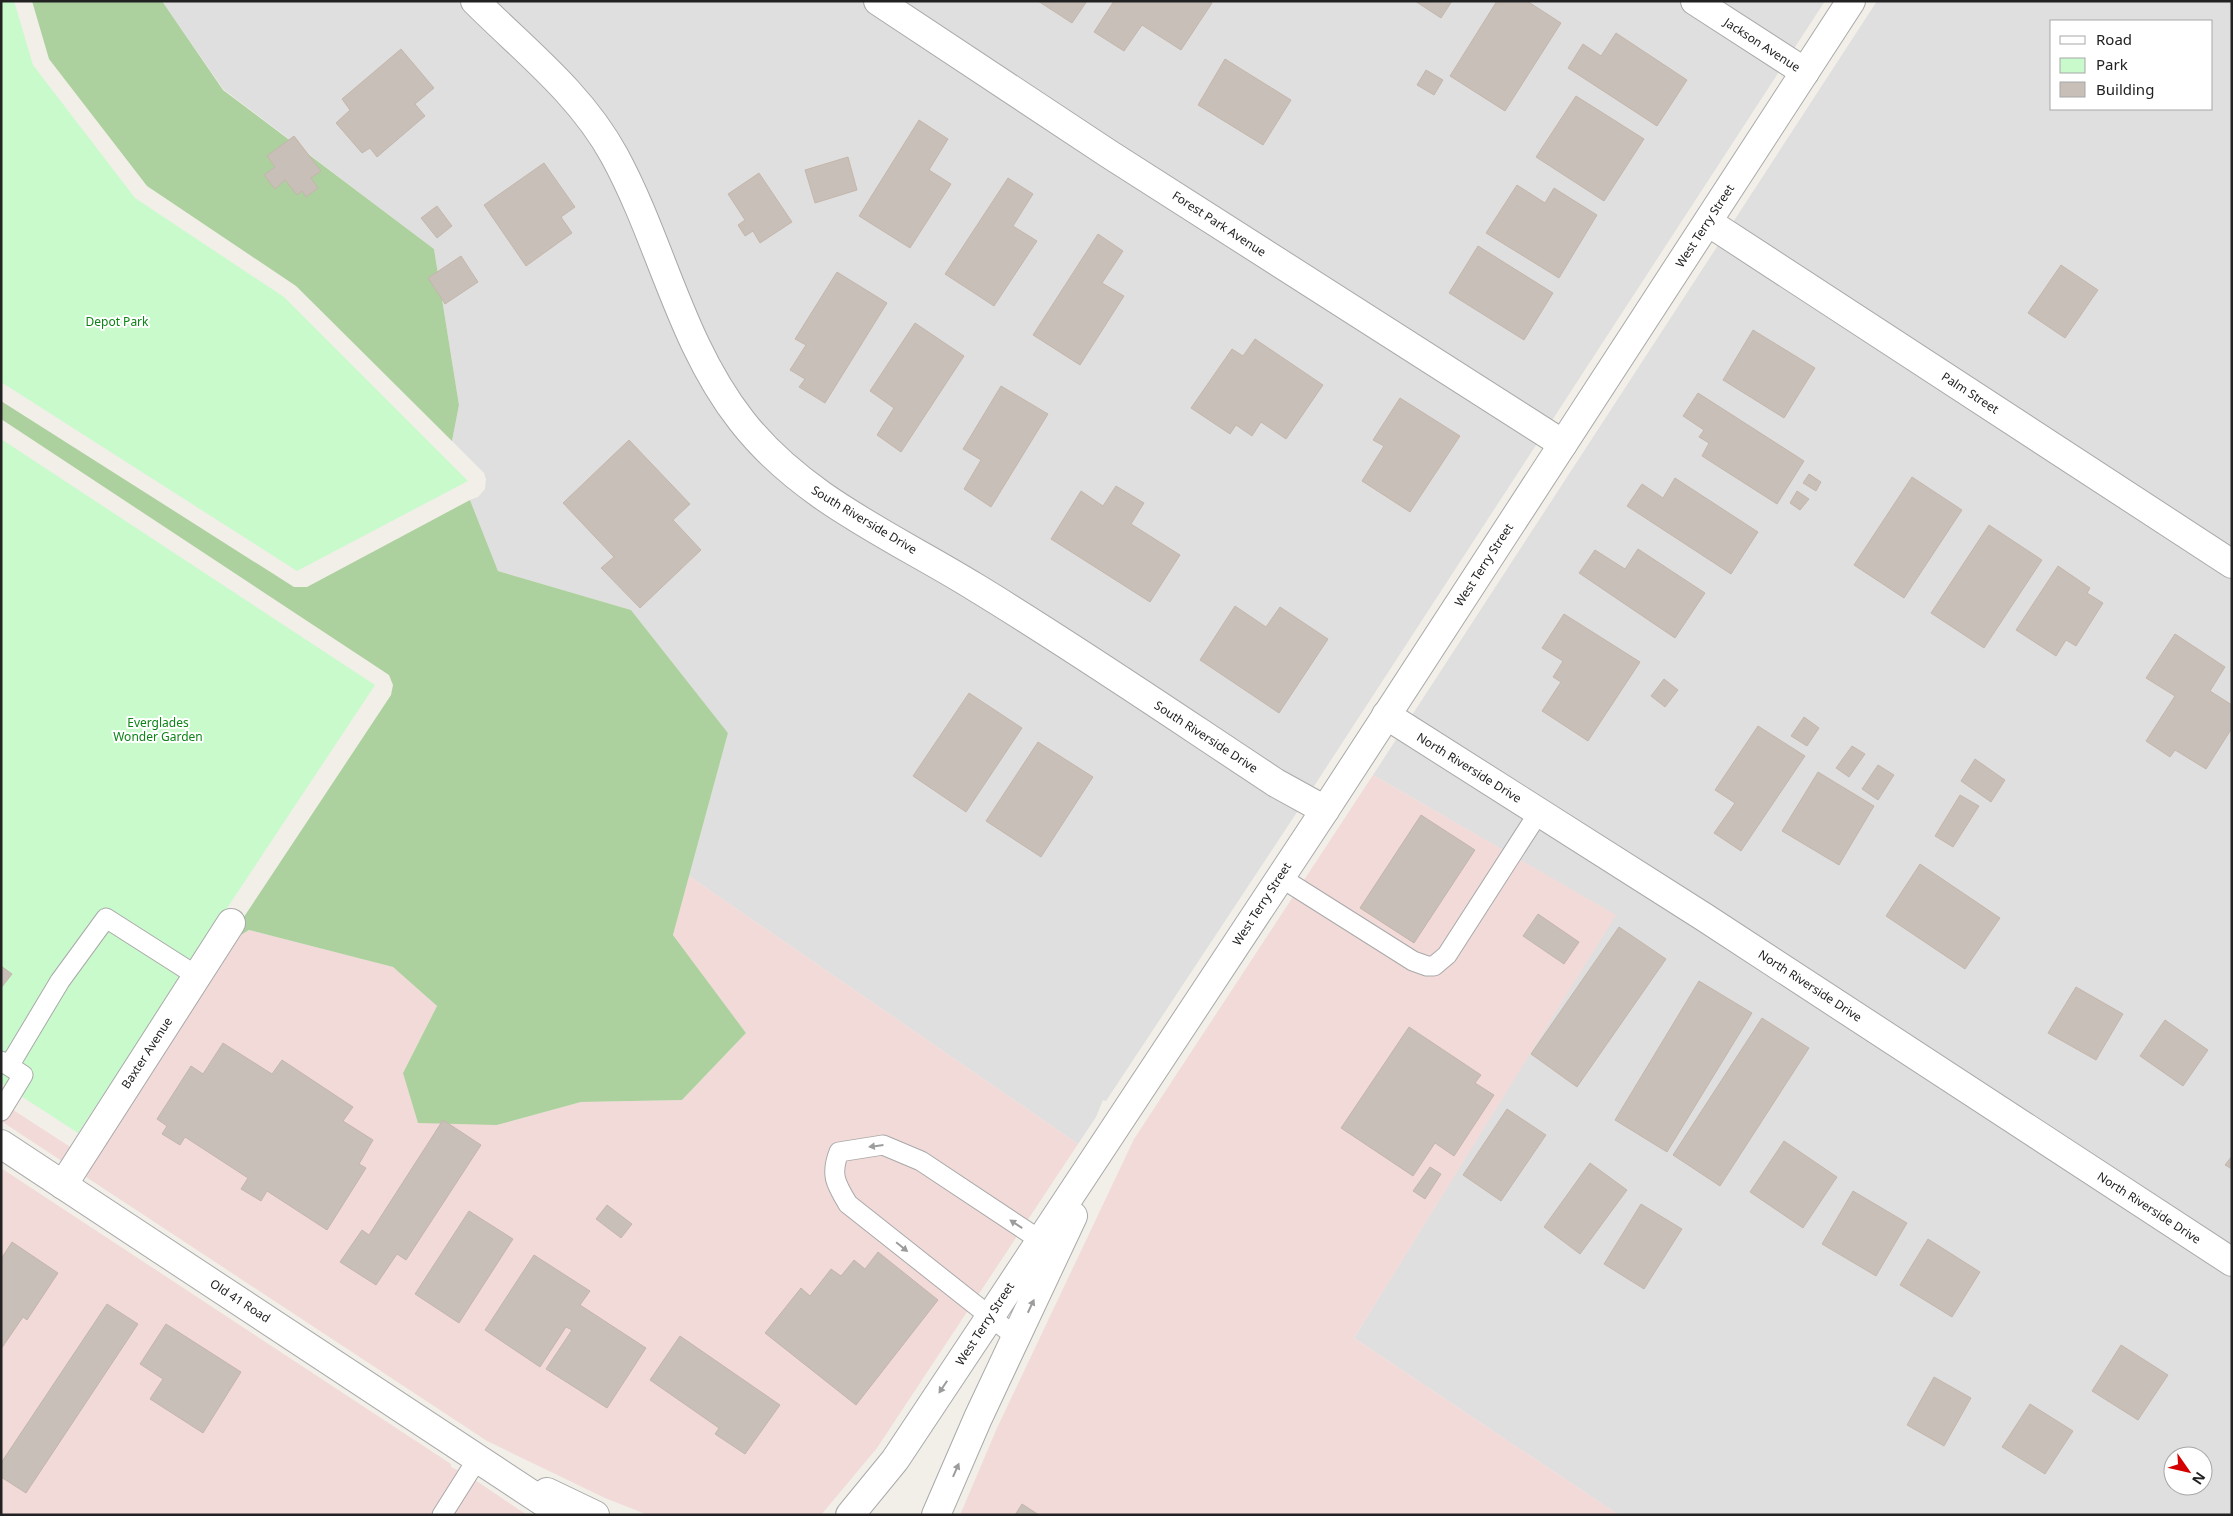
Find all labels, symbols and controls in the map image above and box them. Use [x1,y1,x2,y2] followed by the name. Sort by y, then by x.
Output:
[1720,13,1804,76] street label: Jackson Avenue
[2050,20,2213,110] legend
[2096,29,2132,49] text: Road
[2096,54,2128,74] text: Park
[2096,79,2154,99] text: Building
[1671,180,1738,271] street label: West Terry Street
[1169,187,1270,260] street label: Forest Park Avenue
[86,313,149,330] park label: Depot Park
[1938,368,2003,418] street label: Palm Street
[808,481,920,558] street label: South Riverside Drive
[1450,519,1517,610] street label: West Terry Street
[1151,697,1262,777] street label: South Riverside Drive
[113,714,203,745] park label: Everglades Wonder Garden
[1414,728,1525,807] street label: North Riverside Drive
[1228,858,1295,949] street label: West Terry Street
[1755,946,1866,1026] street label: North Riverside Drive
[117,1013,176,1092] street label: Baxter Avenue
[867,1142,883,1150] one-way arrow
[2094,1168,2205,1248] street label: North Riverside Drive
[1009,1219,1022,1229] one-way arrow
[895,1242,909,1252] one-way arrow
[207,1275,274,1326] street label: Old 41 Road
[951,1278,1018,1369] street label: West Terry Street
[1027,1299,1035,1313] one-way arrow
[939,1380,948,1394] one-way arrow
[2163,1446,2213,1496] north arrow
[952,1463,960,1477] one-way arrow
[2188,1469,2210,1489] text: N

